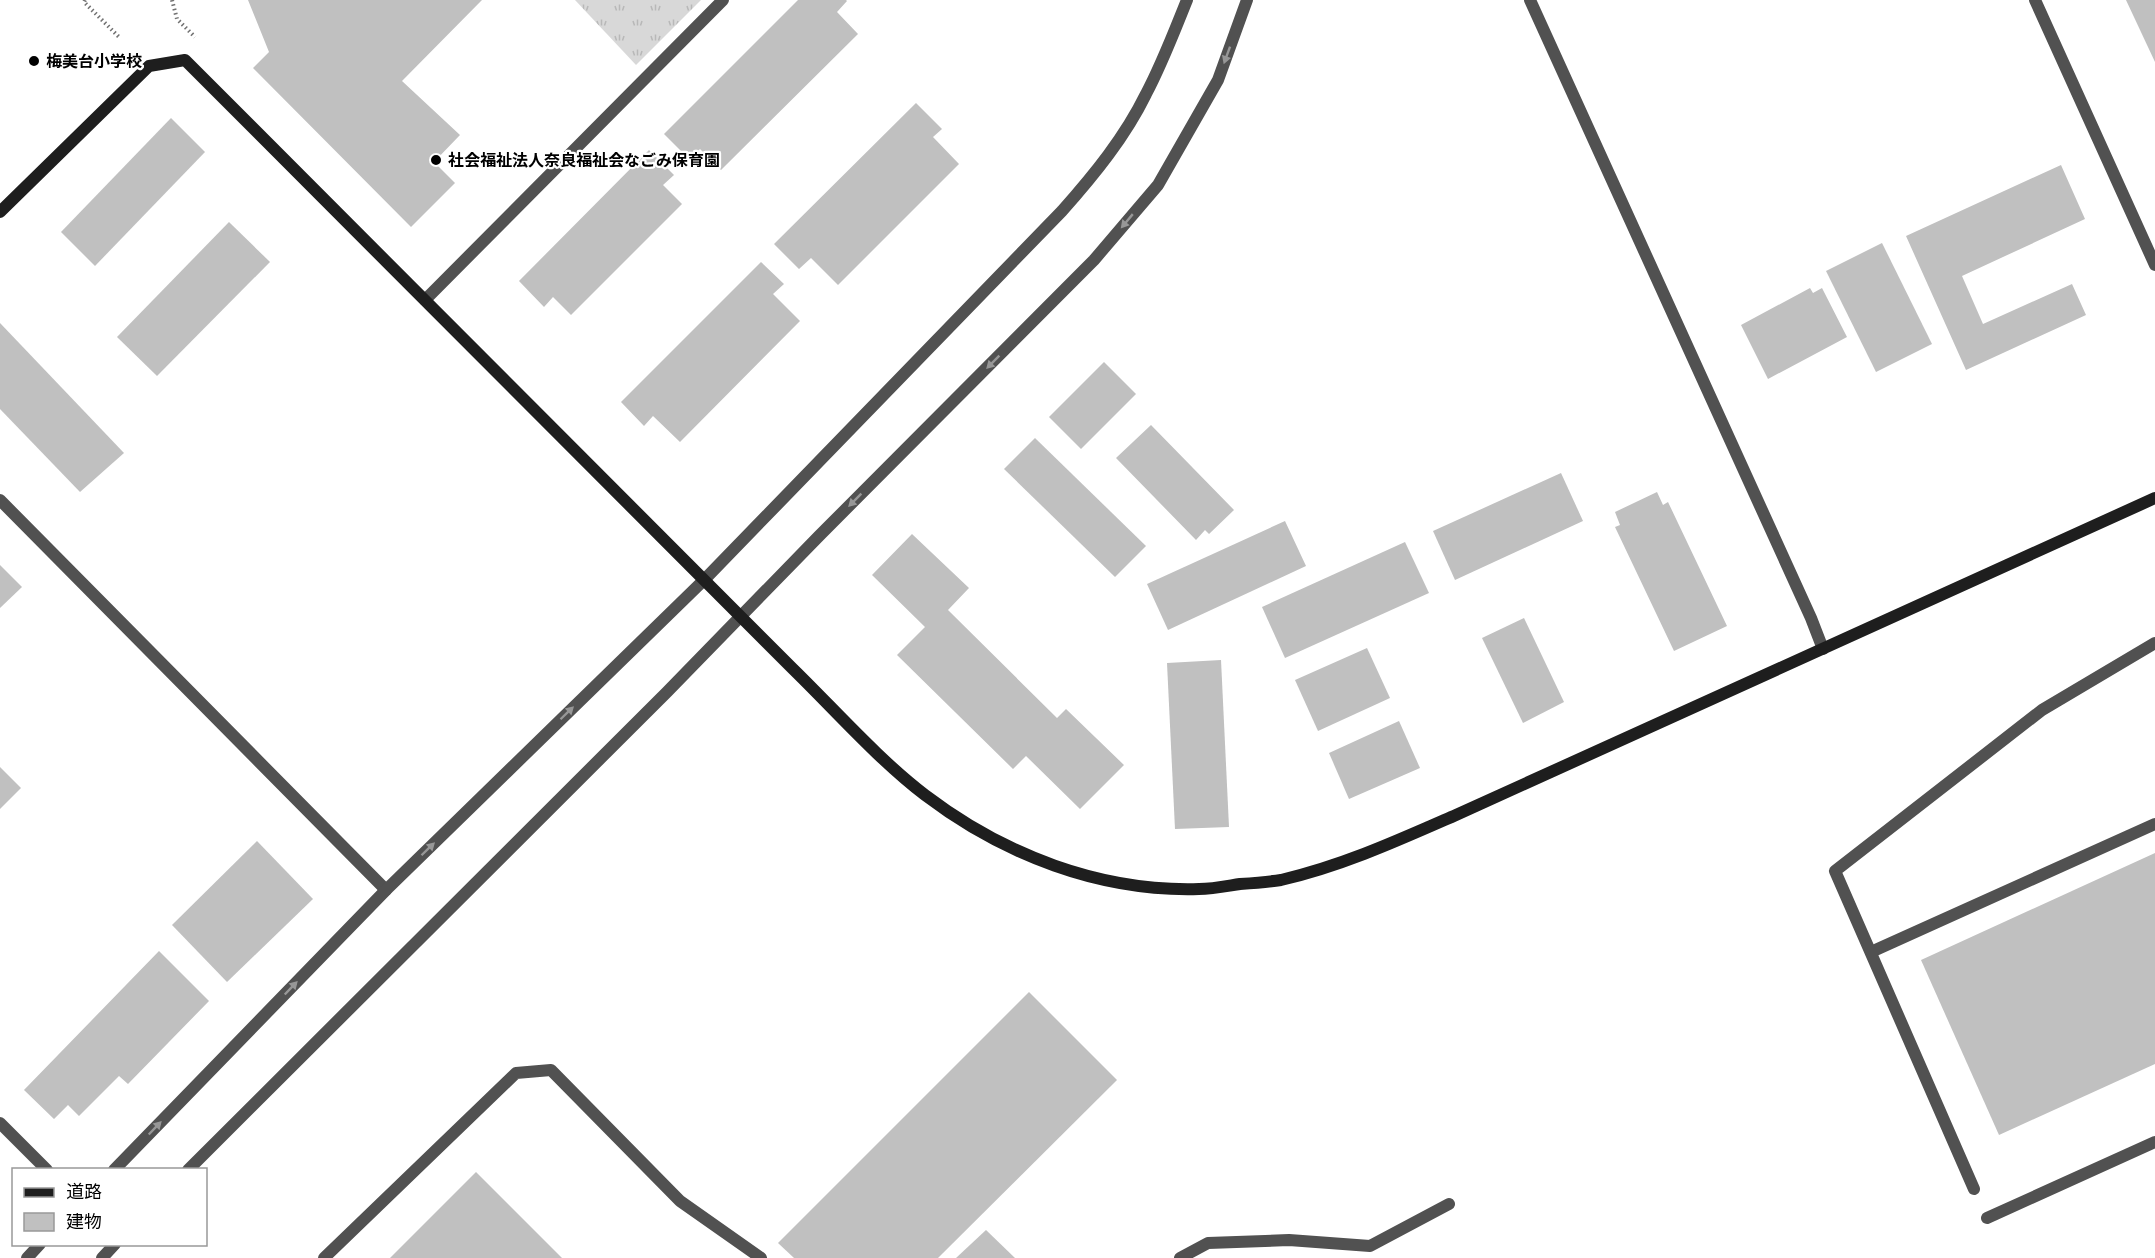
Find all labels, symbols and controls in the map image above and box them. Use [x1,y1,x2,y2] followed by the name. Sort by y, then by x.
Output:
[1222,46,1232,64] one-way arrow
[46,52,142,71] place label: 梅美台小学校
[27,54,41,68] marker: 梅美台小学校
[448,151,720,170] place label: 社会福祉法人奈良福祉会なごみ保育園
[429,153,443,167] marker: 社会福祉法人奈良福祉会なごみ保育園
[1121,213,1134,229] one-way arrow
[986,355,1000,369] one-way arrow
[848,493,862,507] one-way arrow
[560,706,574,720] one-way arrow
[420,842,434,856] one-way arrow
[284,980,298,995] one-way arrow
[148,1121,162,1135] one-way arrow
[12,1168,207,1246] legend
[66,1181,102,1203] text: 道路
[66,1211,102,1233] text: 建物

